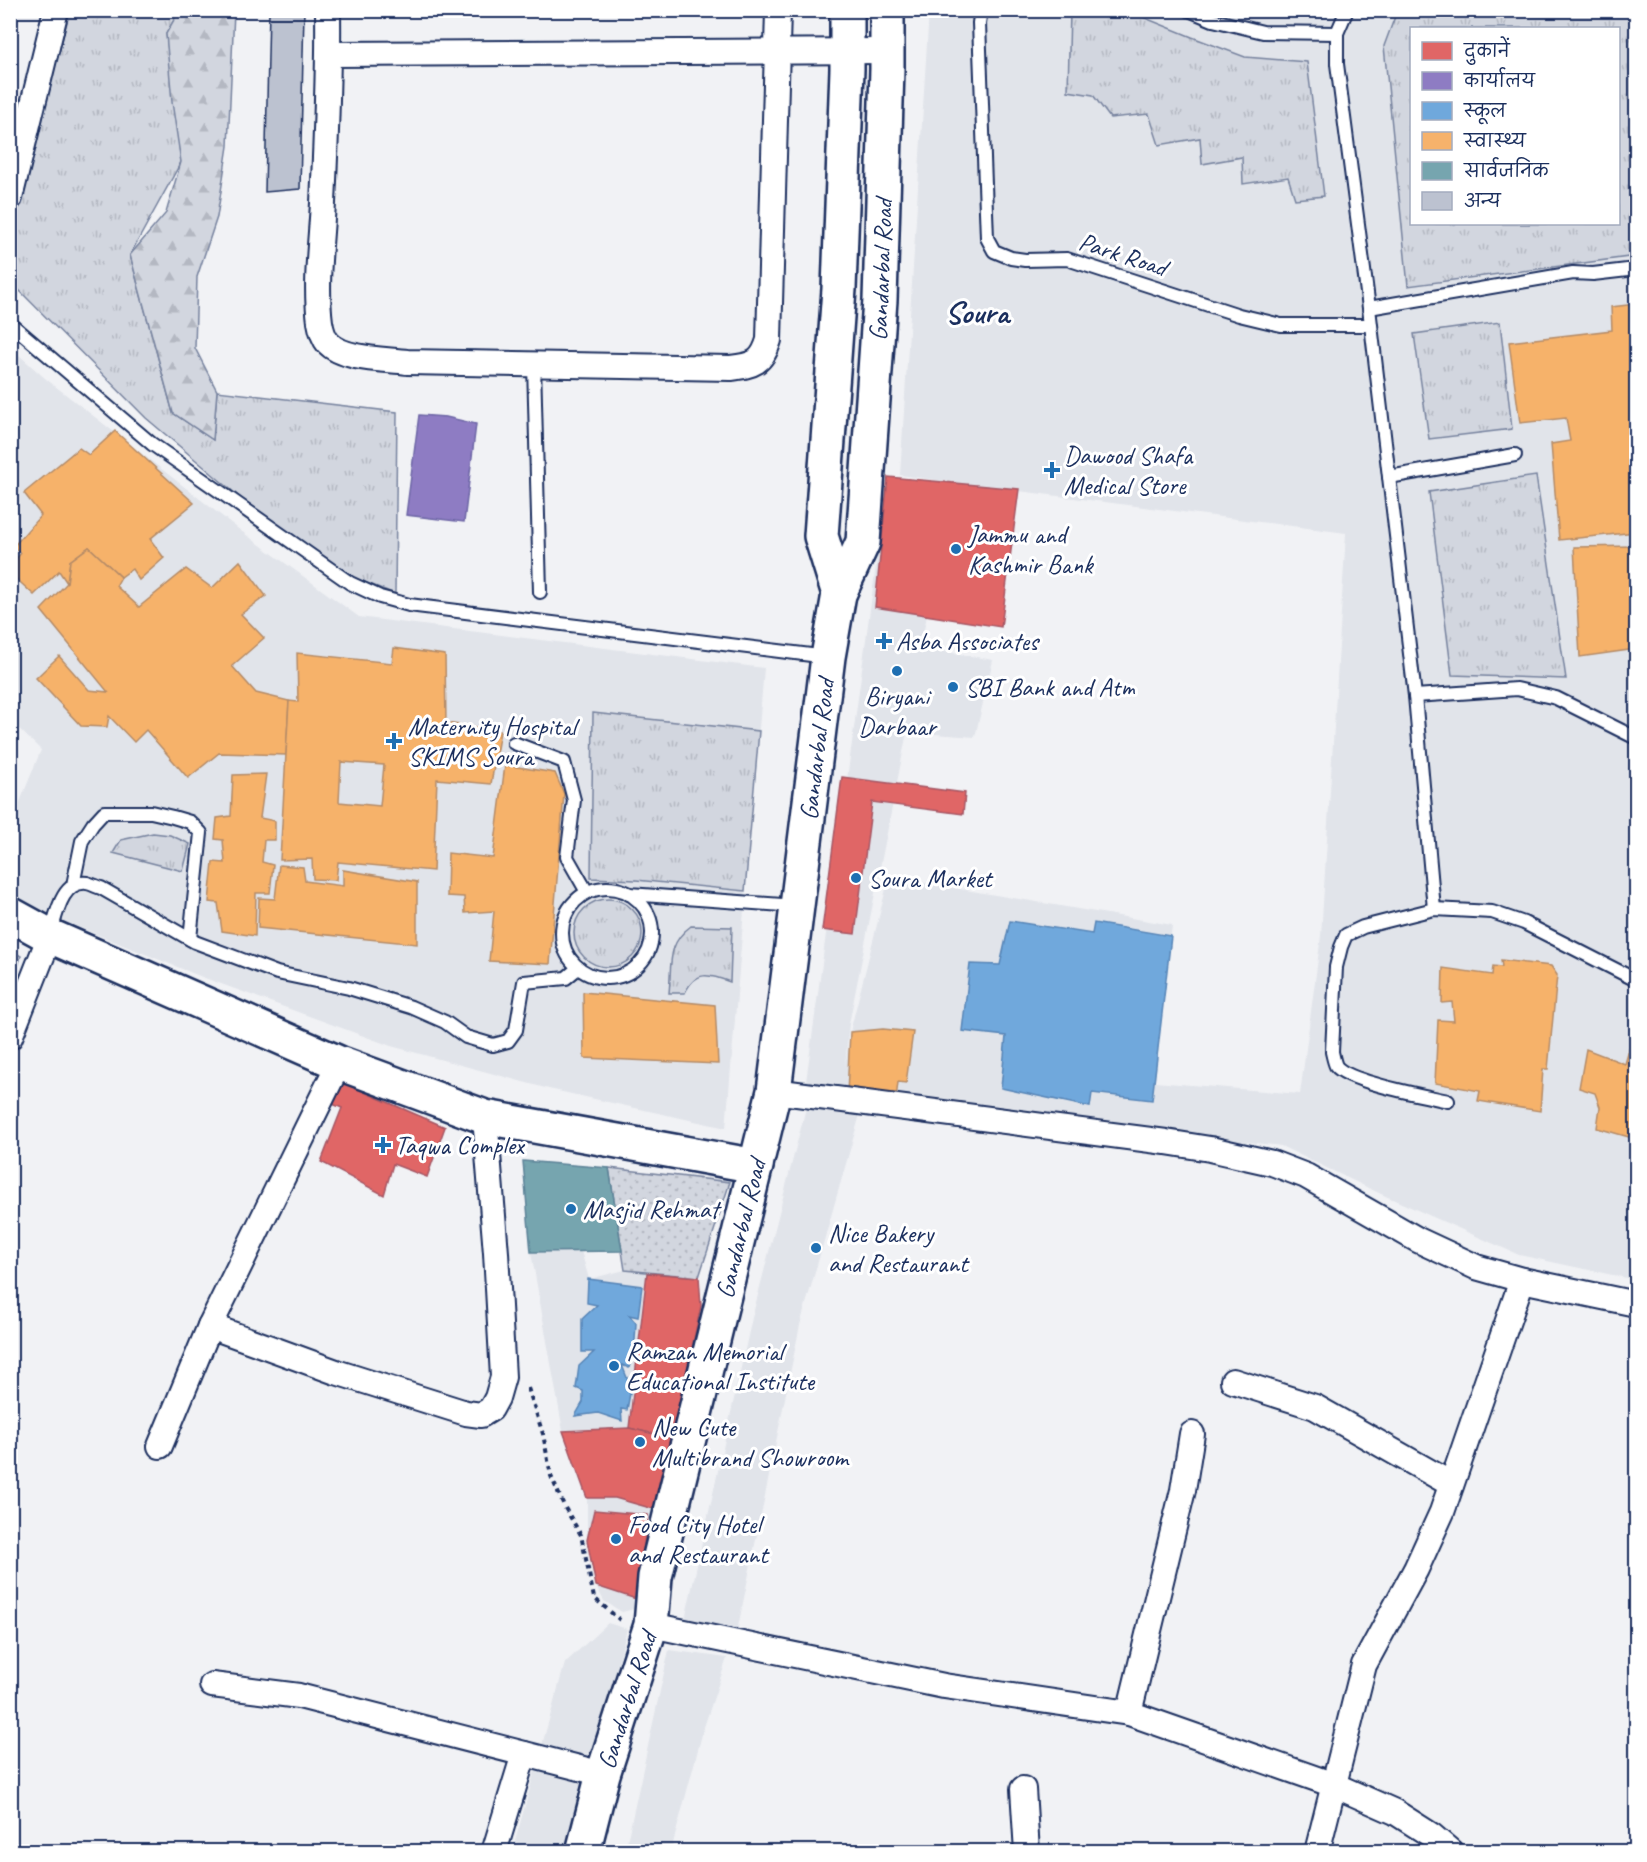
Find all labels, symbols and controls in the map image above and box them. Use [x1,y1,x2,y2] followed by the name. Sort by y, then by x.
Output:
[1410,27,1620,225] legend
[1463,36,1511,65] text: दुकानें
[1463,67,1537,92] text: कार्यालय
[1463,100,1507,125] text: स्कूल
[1463,130,1527,152] text: स्वास्थ्य
[1463,157,1550,182] text: सार्वजनिक
[1464,190,1501,212] text: अन्य
[861,195,900,342] street label: Gandarbal Road
[1075,225,1175,285] street label: Park Road
[945,292,1012,333] district label: Soura
[1064,439,1194,502] place label: Dawood Shafa Medical Store
[1045,463,1059,477] marker: Dawood Shafa Medical Store
[966,518,1095,581] place label: Jammu and Kashmir Bank
[949,542,963,556] marker: Jammu and Kashmir Bank
[896,625,1040,658] place label: Asba Associates
[877,634,891,648] marker: Asba Associates
[890,664,904,678] marker: Biryani Darbaar
[965,671,1136,704] place label: SBI Bank and Atm
[792,673,843,822] street label: Gandarbal Road
[858,680,938,743] place label: Biryani Darbaar
[946,680,960,694] marker: SBI Bank and Atm
[408,710,580,773] place label: Maternity Hospital SKIMS Soura
[385,732,403,750] marker: Maternity Hospital SKIMS Soura
[868,862,994,895] place label: Soura Market
[849,871,863,885] marker: Soura Market
[395,1129,526,1162] place label: Taqwa Complex
[376,1138,390,1152] marker: Taqwa Complex
[708,1152,775,1302] street label: Gandarbal Road
[583,1193,722,1226] place label: Masjid Rehmat
[564,1202,578,1216] marker: Masjid Rehmat
[828,1217,970,1280] place label: Nice Bakery and Restaurant
[809,1241,823,1255] marker: Nice Bakery and Restaurant
[626,1335,816,1398] place label: Ramzan Memorial Educational Institute
[607,1359,621,1373] marker: Ramzan Memorial Educational Institute
[652,1411,850,1474] place label: New Cute Multibrand Showroom
[633,1435,647,1449] marker: New Cute Multibrand Showroom
[628,1508,770,1571] place label: Food City Hotel and Restaurant
[609,1532,623,1546] marker: Food City Hotel and Restaurant
[590,1624,666,1773] street label: Gandarbal Road

